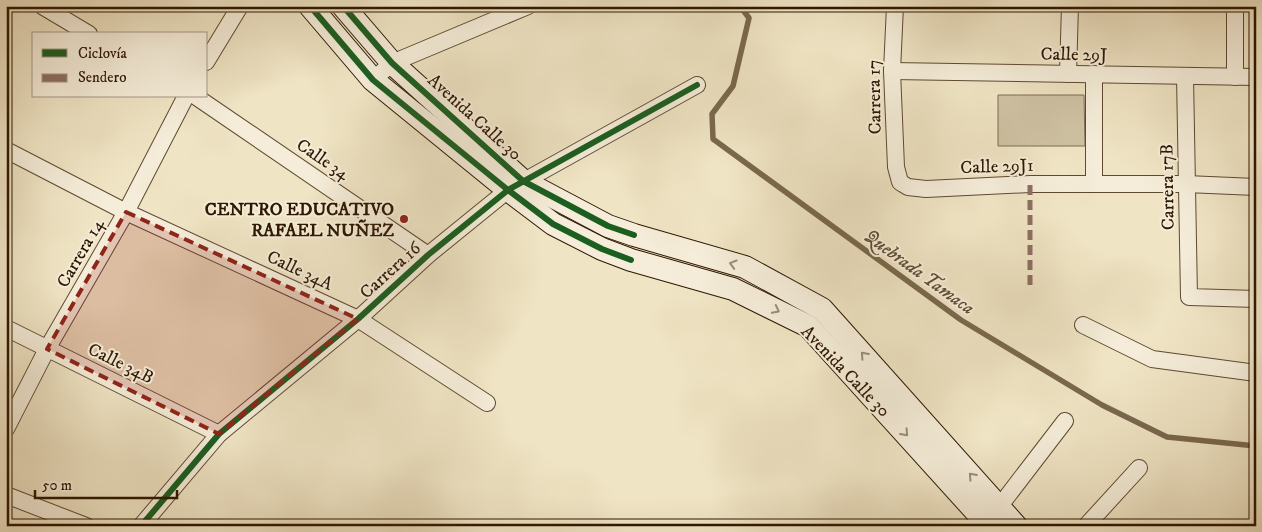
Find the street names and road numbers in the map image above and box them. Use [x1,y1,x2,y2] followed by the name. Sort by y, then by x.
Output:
[1040,43,1108,67] street label: Calle 29J
[863,59,887,135] street label: Carrera 17
[423,70,526,166] street label: Avenida Calle 30
[292,134,353,186] street label: Calle 34
[1156,144,1180,230] street label: Carrera 17B
[960,155,1034,179] street label: Calle 29J1
[52,215,110,292] street label: Carrera 14
[356,237,426,304] street label: Carrera 16
[263,246,337,296] street label: Calle 34A
[796,321,895,422] street label: Avenida Calle 30
[84,339,157,389] street label: Calle 34B

